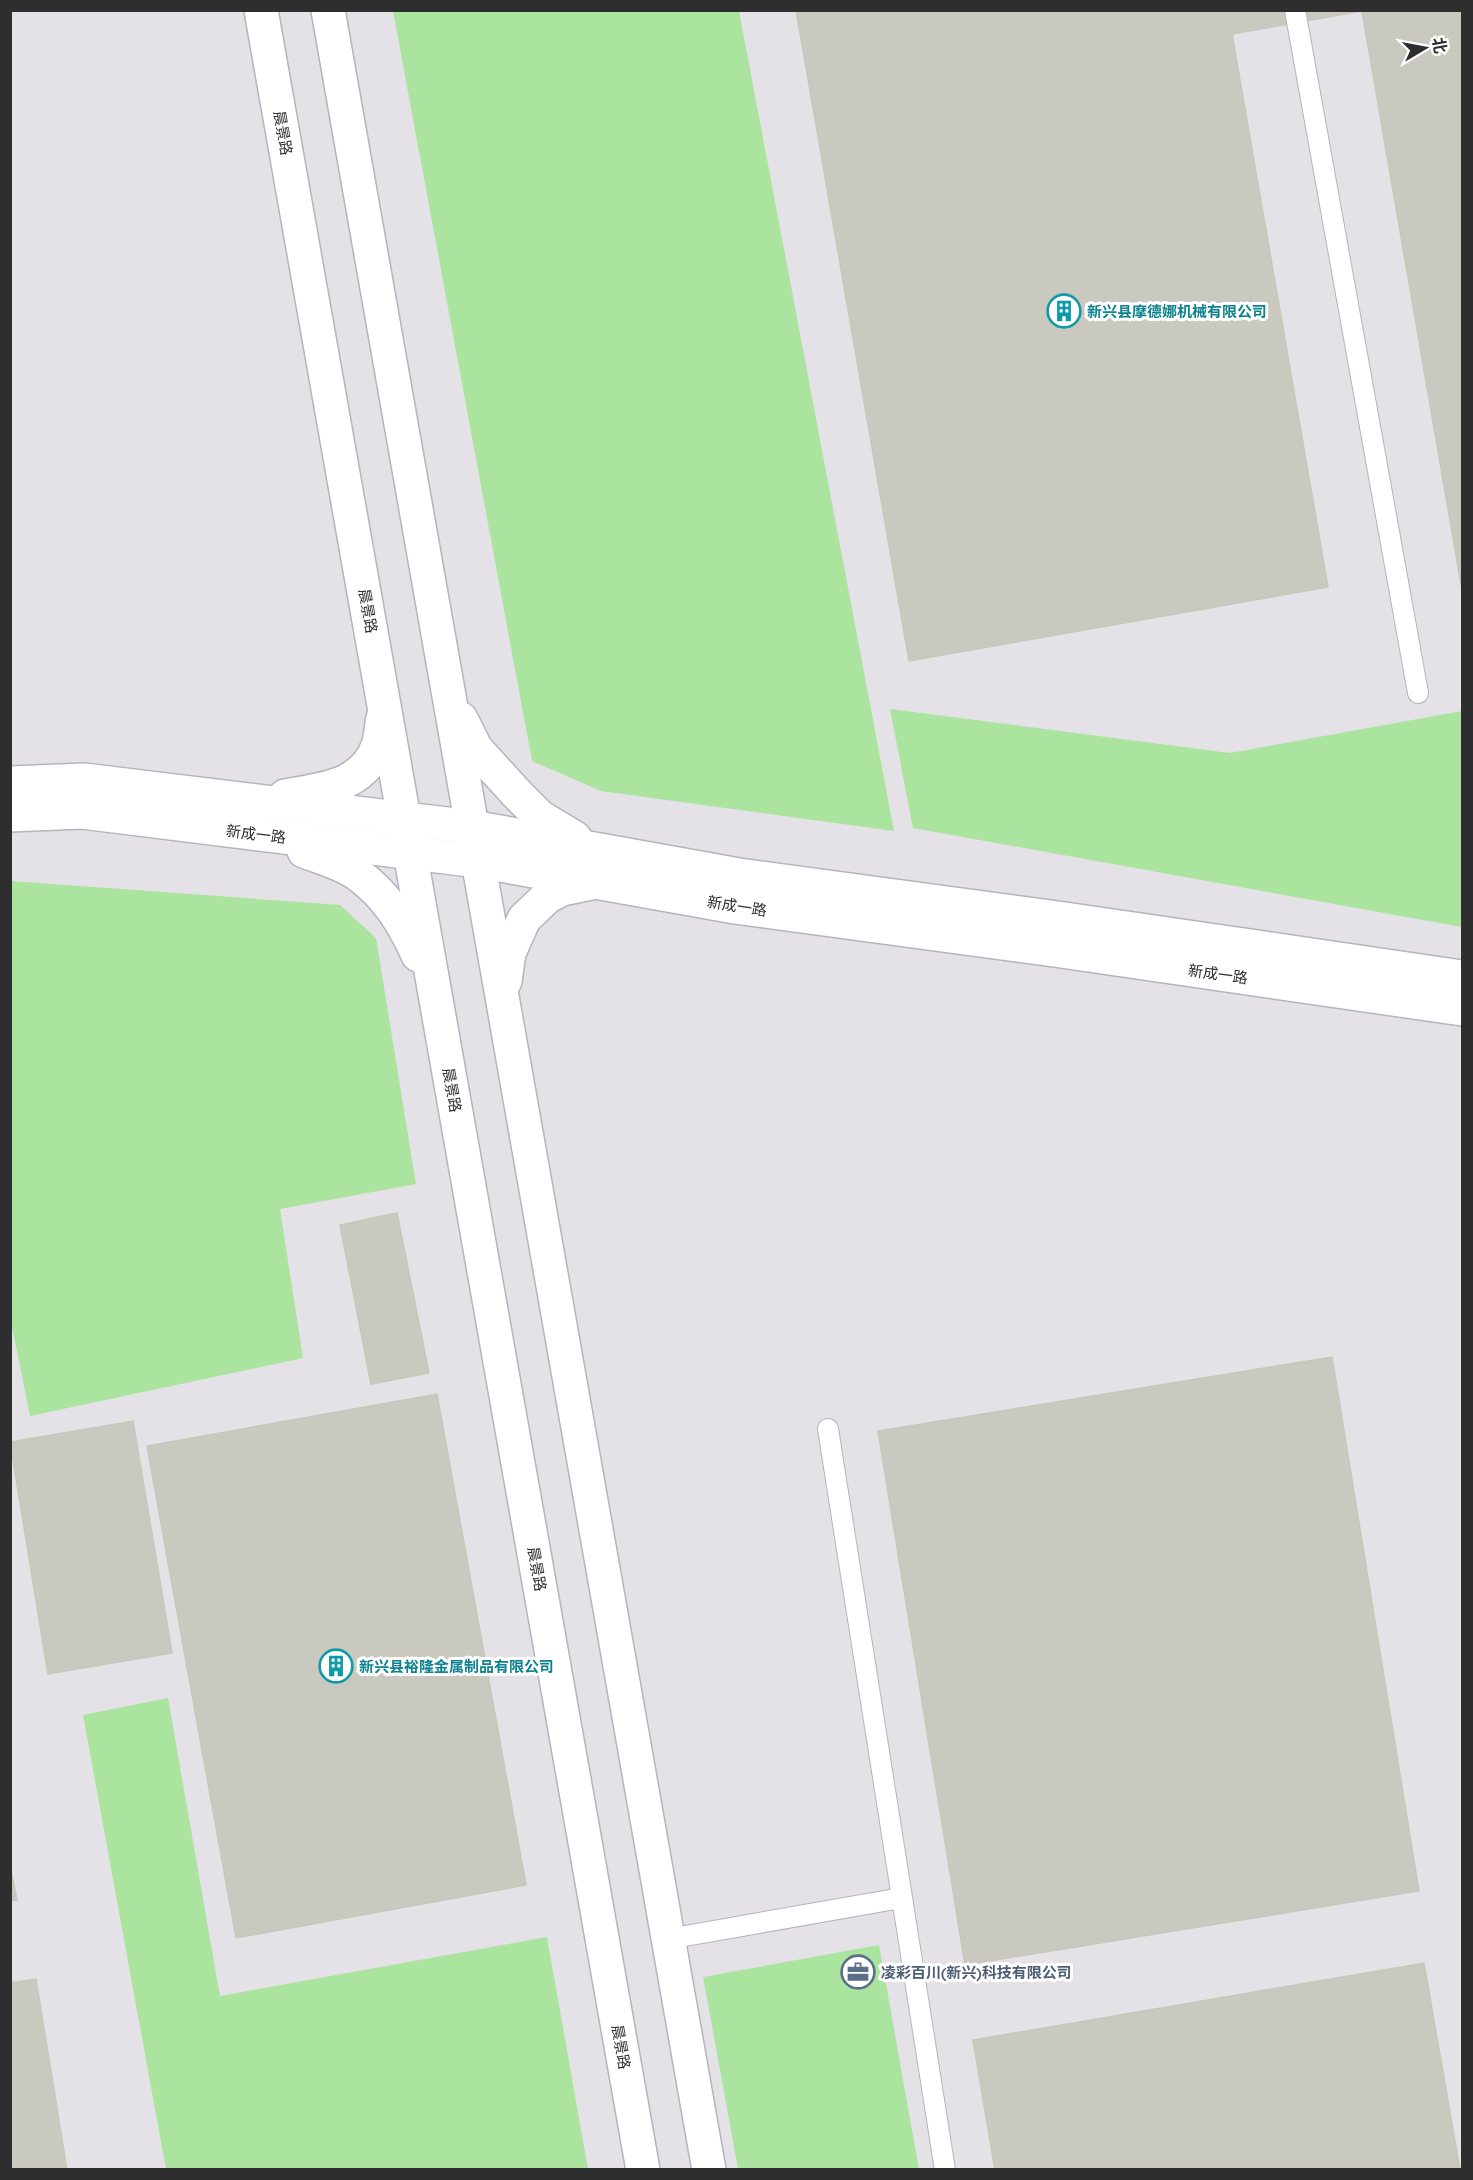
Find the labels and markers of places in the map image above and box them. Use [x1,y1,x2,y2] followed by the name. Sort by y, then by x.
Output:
[1046,293,1082,329] building icon: 新兴县摩德娜机械有限公司
[1087,302,1267,321] place label: 新兴县摩德娜机械有限公司
[318,1648,354,1684] building icon: 新兴县裕隆金属制品有限公司
[359,1657,554,1676] place label: 新兴县裕隆金属制品有限公司
[840,1954,876,1990] office icon: 凌彩百川(新兴)科技有限公司
[881,1963,1072,1982] place label: 凌彩百川(新兴)科技有限公司

